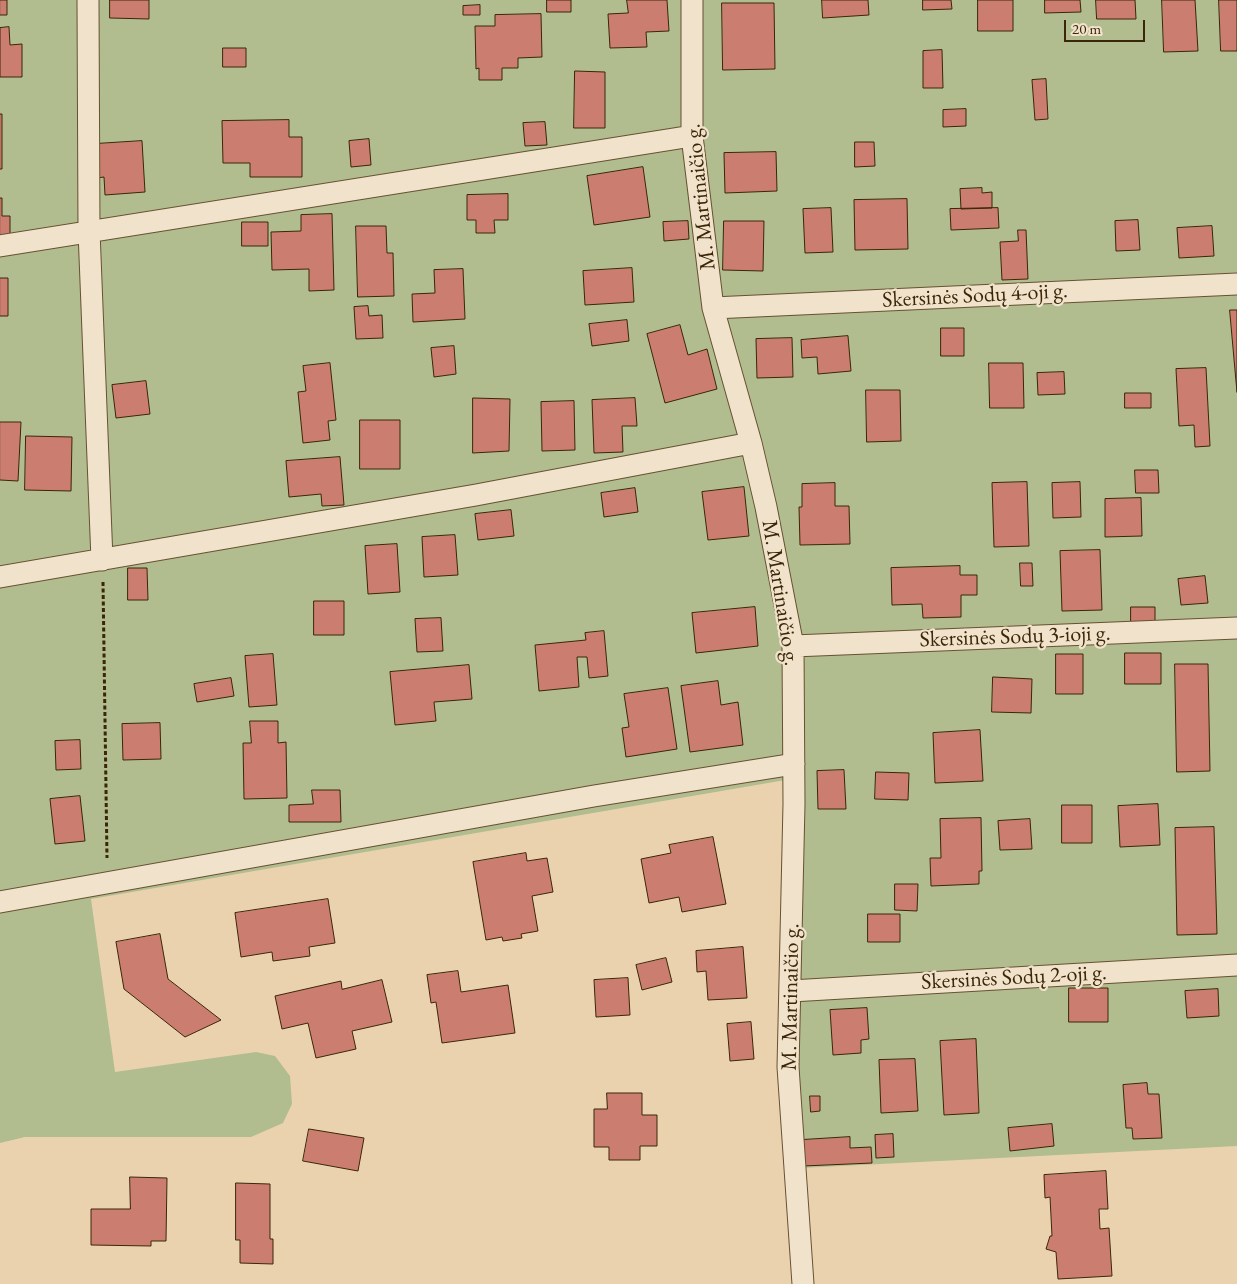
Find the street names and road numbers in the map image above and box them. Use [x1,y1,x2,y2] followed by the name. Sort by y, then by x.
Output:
[680,122,722,272] street label: M. Martinaičio g.
[882,278,1068,314] street label: Skersinės Sodų 4-oji g.
[755,518,805,668] street label: M. Martinaičio g.
[919,620,1111,654] street label: Skersinės Sodų 3-ioji g.
[777,923,805,1071] street label: M. Martinaičio g.
[921,960,1107,996] street label: Skersinės Sodų 2-oji g.

